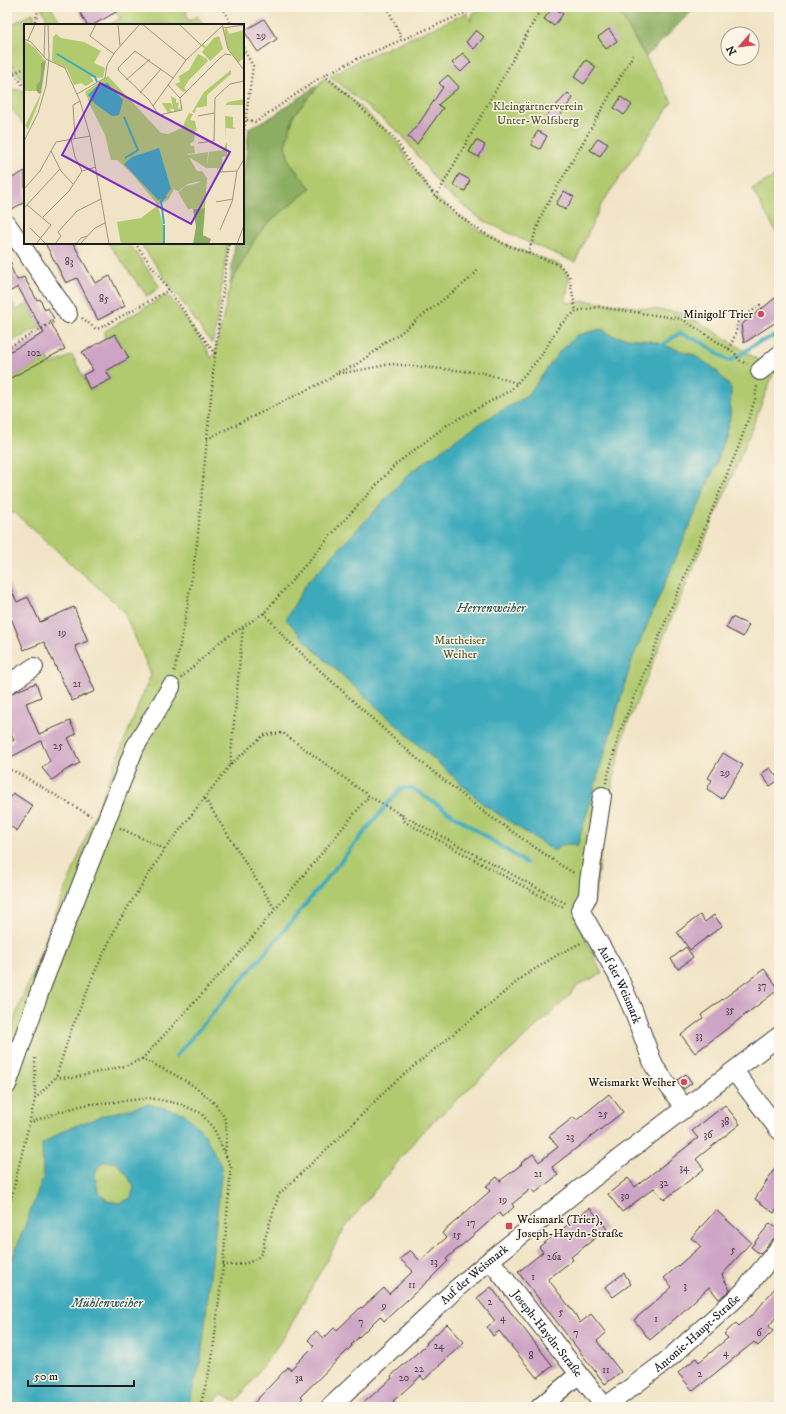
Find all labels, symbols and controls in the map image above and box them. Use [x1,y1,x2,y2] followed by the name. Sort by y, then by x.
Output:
[24,24,244,244] inset map
[720,26,760,66] north arrow
[256,30,266,42] house number: 29
[724,43,740,57] text: N
[493,99,584,128] park label: Kleingärtnerverein Unter-Wolfsberg
[65,256,74,268] house number: 83
[99,293,109,305] house number: 85
[683,307,754,322] place label: Minigolf Trier
[756,309,766,319] marker: Minigolf Trier
[27,347,41,359] house number: 102
[456,600,527,616] water label: Herrenweiher
[58,627,66,639] house number: 19
[434,633,486,662] park label: Mattheiser Weiher
[73,678,82,690] house number: 21
[53,740,63,752] house number: 25
[720,767,730,779] house number: 29
[594,943,644,1026] street label: Auf der Weismark
[758,980,767,992] house number: 37
[726,1004,734,1016] house number: 35
[695,1030,703,1042] house number: 33
[588,1075,677,1090] place label: Weismarkt Weiher
[679,1077,689,1087] marker: Weismarkt Weiher
[598,1108,608,1120] house number: 25
[721,1116,729,1128] house number: 38
[704,1129,713,1141] house number: 36
[566,1131,575,1143] house number: 23
[679,1162,689,1174] house number: 34
[534,1168,543,1180] house number: 21
[660,1177,668,1189] house number: 32
[620,1190,630,1202] house number: 30
[499,1194,507,1206] house number: 19
[516,1212,623,1241] place label: Weismark (Trier), Joseph-Haydn-Straße
[467,1217,475,1229] house number: 17
[504,1221,514,1231] marker: Weismark (Trier), Joseph-Haydn-Straße
[453,1229,461,1241] house number: 15
[437,1241,512,1308] street label: Auf der Weismark
[731,1244,736,1256] house number: 5
[547,1251,562,1263] house number: 26a
[430,1256,438,1268] house number: 13
[531,1271,535,1283] house number: 1
[408,1279,416,1291] house number: 11
[683,1280,687,1292] house number: 3
[508,1286,586,1380] street label: Joseph-Haydn-Straße
[651,1291,744,1376] street label: Antonie-Haupt-Straße
[70,1295,144,1311] water label: Mühlenweiher
[488,1296,493,1308] house number: 2
[381,1300,387,1312] house number: 9
[559,1306,564,1318] house number: 5
[500,1312,506,1324] house number: 4
[654,1313,658,1325] house number: 1
[358,1316,364,1328] house number: 7
[573,1327,579,1339] house number: 7
[756,1327,762,1339] house number: 6
[434,1340,445,1352] house number: 24
[723,1347,729,1359] house number: 4
[528,1350,534,1362] house number: 8
[28,1362,134,1388] scale bar
[414,1363,424,1375] house number: 22
[602,1364,610,1376] house number: 11
[698,1368,703,1380] house number: 2
[34,1369,58,1384] text: 50 m
[295,1372,304,1384] house number: 3a
[399,1372,409,1384] house number: 20

